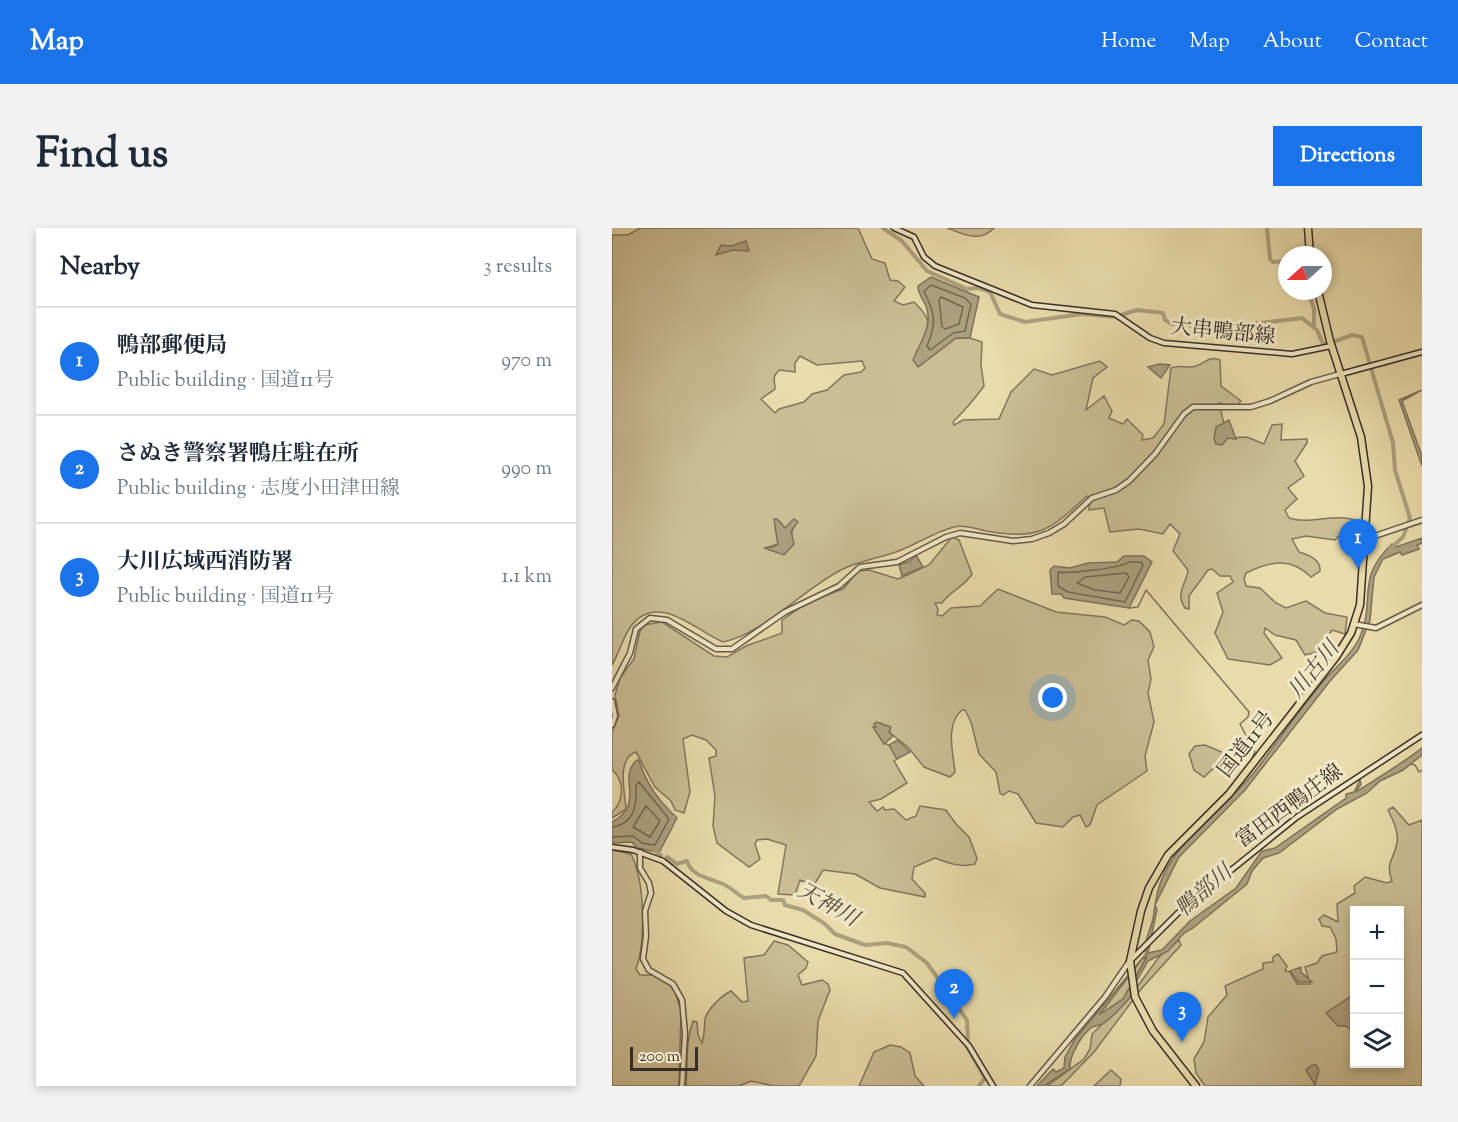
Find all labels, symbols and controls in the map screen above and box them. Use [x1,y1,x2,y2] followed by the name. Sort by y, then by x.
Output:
[30,22,84,62] text: Map
[1101,27,1156,57] text: Home
[1189,27,1230,57] text: Map
[1263,27,1322,57] text: About
[1355,27,1428,57] text: Contact
[36,126,168,186] text: Find us
[1273,126,1422,186] button: Directions
[1278,246,1332,300] north arrow
[60,249,140,286] text: Nearby
[483,253,552,282] text: 3 results
[1169,313,1277,353] street label: 大串鴨部線
[117,331,227,363] text: 鴨部郵便局
[76,347,83,376] text: 1
[501,347,552,376] text: 970 m
[117,367,334,396] text: Public building · 国道11号
[117,439,359,471] text: さぬき警察署鴨庄駐在所
[75,455,84,484] text: 2
[501,455,552,484] text: 990 m
[117,475,400,504] text: Public building · 志度小田津田線
[1338,520,1378,569] pin: 1
[117,547,293,579] text: 大川広域西消防署
[75,563,84,592] text: 3
[502,563,552,592] text: 1.1 km
[117,583,334,612] text: Public building · 国道11号
[1282,634,1349,707] water label: 川古川
[1038,683,1067,712] your location
[1211,705,1283,785] street label: 国道11号
[1230,758,1350,856] street label: 富田西鴨庄線
[1170,857,1242,926] water label: 鴨部川
[790,876,865,937] water label: 天神川
[1350,906,1404,1068] map controls
[1350,906,1404,960] button: +
[1350,960,1404,1014] button: −
[934,970,974,1019] pin: 2
[1162,992,1202,1042] pin: 3
[1350,1014,1404,1068] button: layers
[630,1044,698,1072] scale bar
[639,1046,680,1069] text: 200 m

